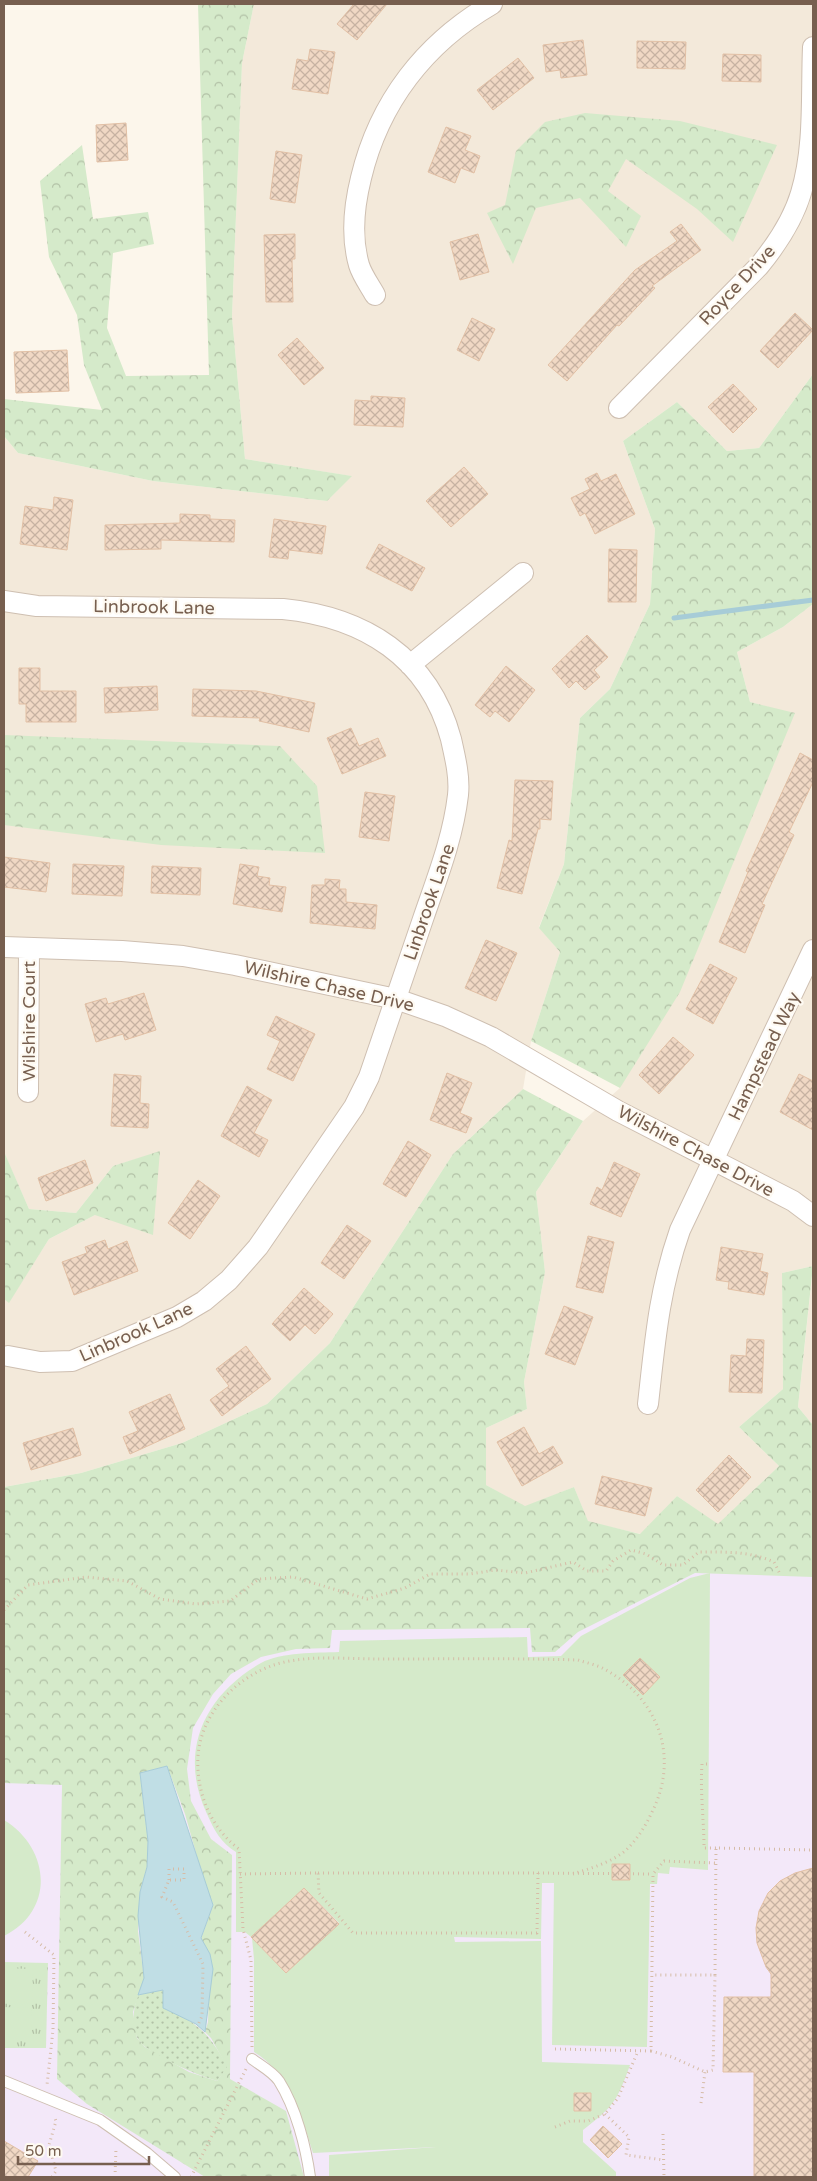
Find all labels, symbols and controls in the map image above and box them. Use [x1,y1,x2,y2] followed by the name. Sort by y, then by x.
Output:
[694,240,780,330] street label: Royce Drive
[93,595,215,619] street label: Linbrook Lane
[399,841,459,963] street label: Linbrook Lane
[242,956,416,1016] street label: Wilshire Chase Drive
[18,961,40,1081] street label: Wilshire Court
[723,988,805,1124] street label: Hampstead Way
[614,1100,778,1202] street label: Wilshire Chase Drive
[76,1297,196,1367] street label: Linbrook Lane
[18,2134,149,2166] scale bar
[25,2142,62,2160] text: 50 m

